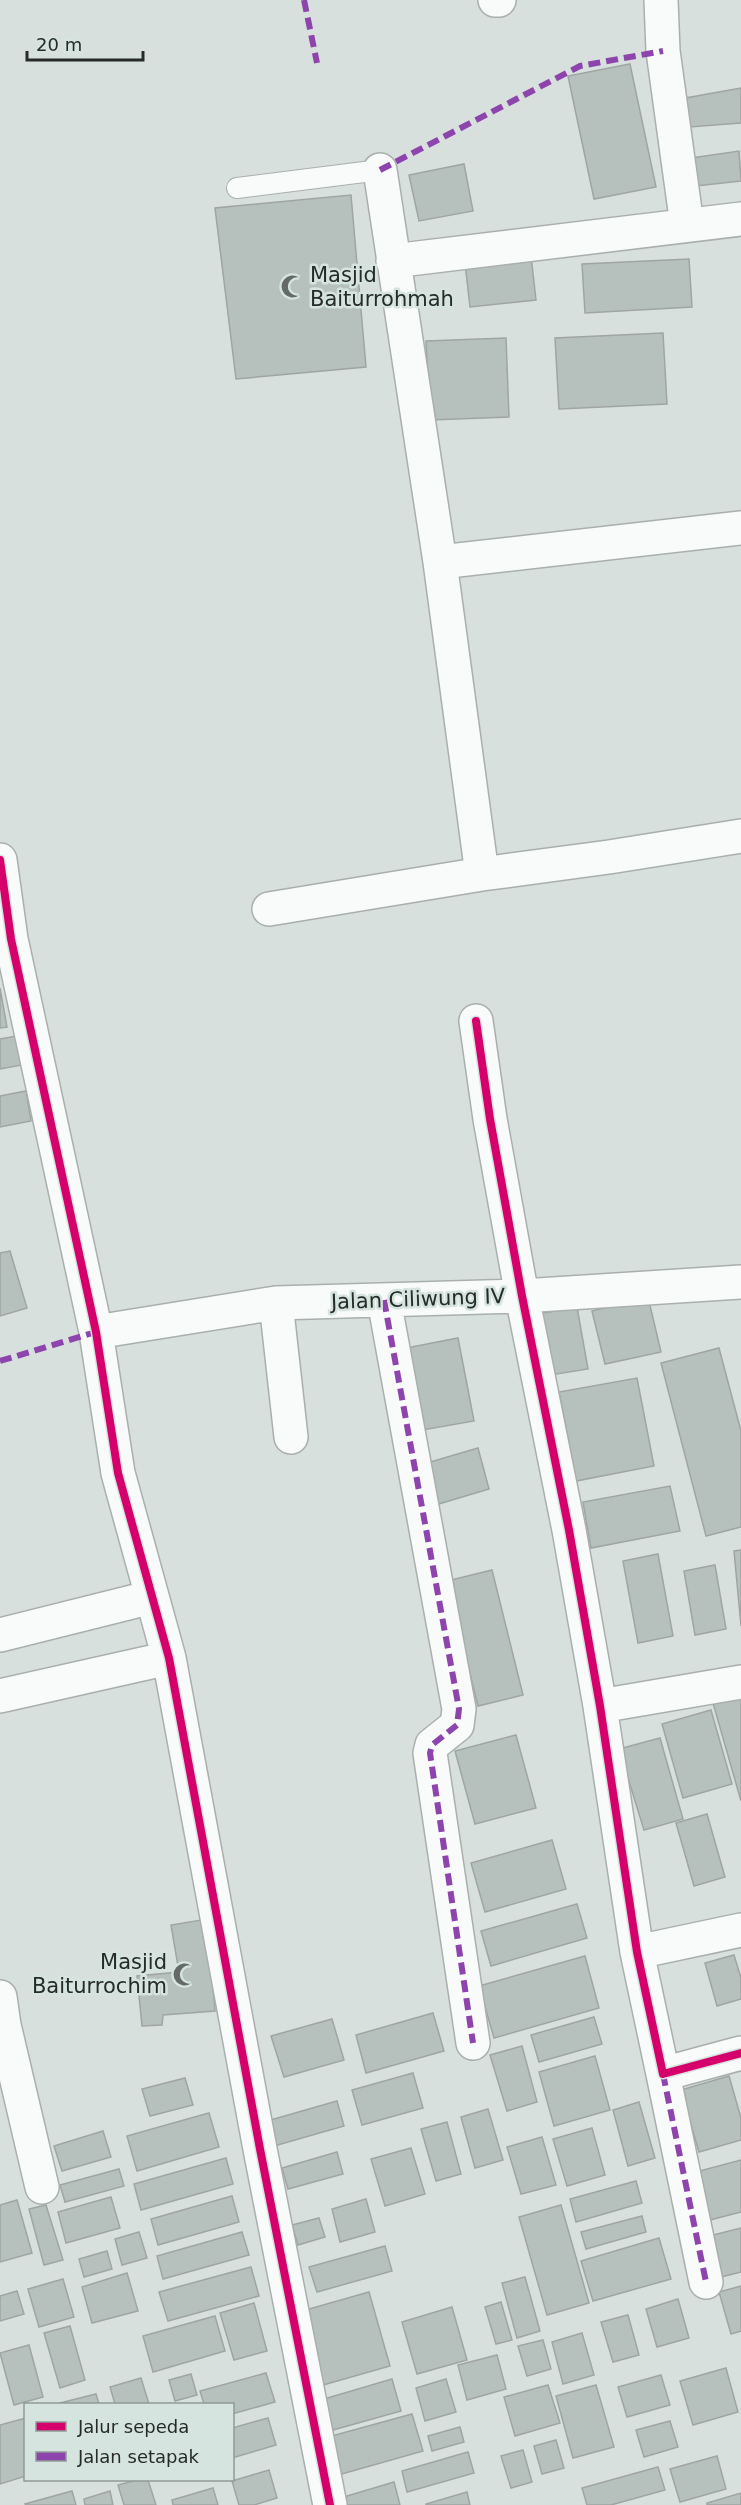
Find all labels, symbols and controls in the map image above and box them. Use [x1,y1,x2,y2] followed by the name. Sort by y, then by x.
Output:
[27,24,142,62] scale bar
[36,34,82,55] text: 20 m
[310,263,454,311] place label: Masjid Baiturrohmah
[279,274,305,300] mosque icon: Masjid Baiturrohmah
[328,1284,506,1314] street label: Jalan Ciliwung IV
[32,1950,167,1998] place label: Masjid Baiturrochim
[172,1961,198,1987] mosque icon: Masjid Baiturrochim
[24,2403,234,2481] legend
[77,2416,189,2437] text: Jalur sepeda
[77,2446,199,2467] text: Jalan setapak

